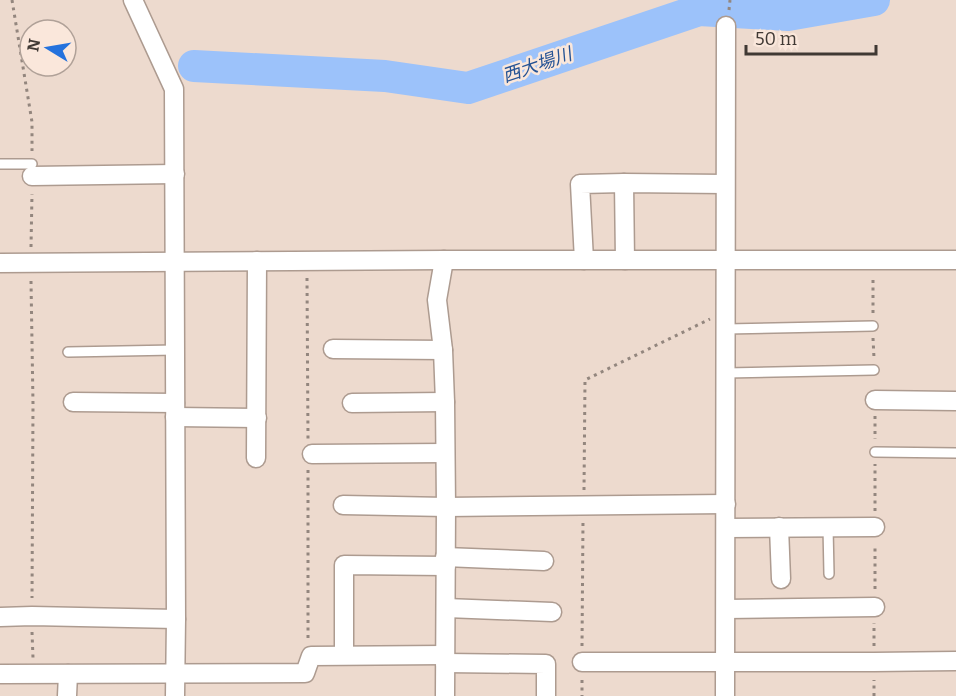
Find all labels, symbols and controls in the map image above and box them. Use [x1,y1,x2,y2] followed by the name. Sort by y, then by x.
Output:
[18,18,78,78] north arrow
[746,18,876,56] scale bar
[755,28,797,50] text: 50 m
[23,37,44,53] text: N
[499,42,577,87] water label: 西大場川

